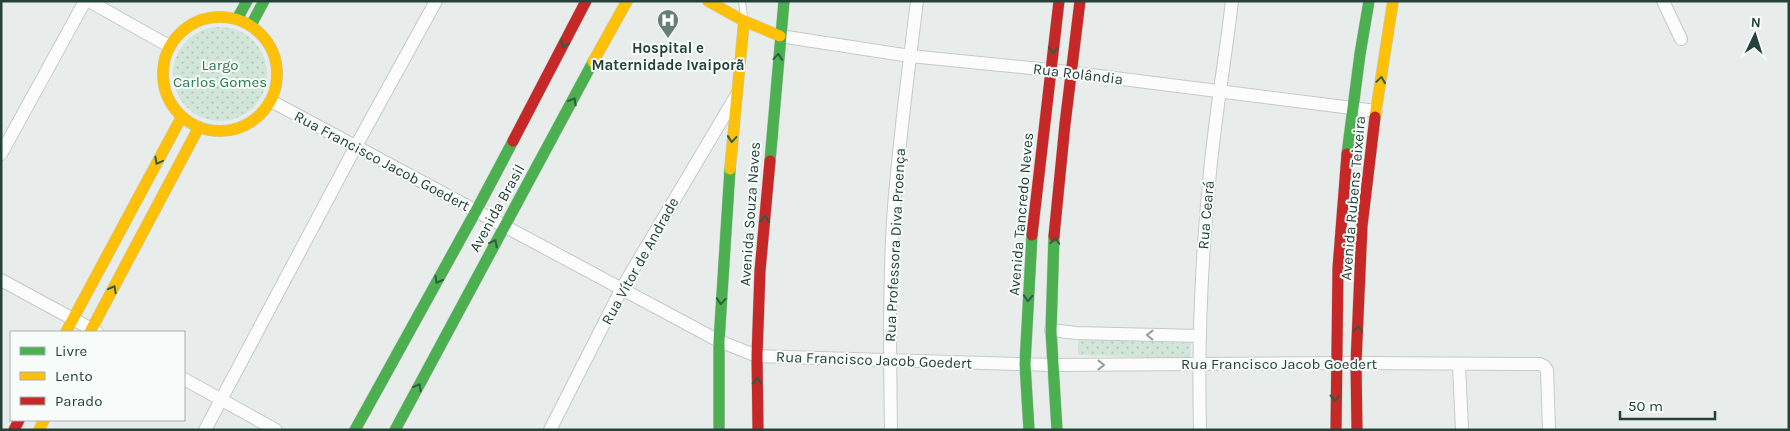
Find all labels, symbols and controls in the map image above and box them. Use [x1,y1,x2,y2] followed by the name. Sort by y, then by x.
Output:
[656,8,680,39] hospital icon: Hospital e Maternidade Ivaiporã
[1730,10,1780,60] north arrow
[1750,14,1761,31] text: N
[560,39,570,48] one-way arrow
[591,39,745,74] place label: Hospital e Maternidade Ivaiporã
[1048,46,1059,54] one-way arrow
[772,53,783,61] one-way arrow
[173,56,267,91] park label: Largo Carlos Gomes
[1032,60,1124,88] street label: Rua Rolândia
[1375,75,1385,84] one-way arrow
[566,97,576,106] one-way arrow
[291,107,473,215] street label: Rua Francisco Jacob Goedert
[1337,115,1369,281] street label: Avenida Rubens Teixeira
[1005,132,1037,296] street label: Avenida Tancredo Neves
[727,135,738,143] one-way arrow
[736,141,764,287] street label: Avenida Souza Naves
[881,147,909,343] street label: Rua Professora Diva Proença
[154,155,164,164] one-way arrow
[466,161,528,255] street label: Avenida Brasil
[1194,180,1218,250] street label: Rua Ceará
[598,194,682,328] street label: Rua Vítor de Andrade
[759,214,770,222] one-way arrow
[1049,237,1060,245] one-way arrow
[488,239,498,248] one-way arrow
[434,275,444,284] one-way arrow
[107,285,117,294] one-way arrow
[1023,295,1034,303] one-way arrow
[716,297,727,305] one-way arrow
[1352,324,1363,332] one-way arrow
[1146,329,1154,340] one-way arrow
[10,331,185,421] legend
[55,342,87,360] text: Livre
[776,348,973,372] street label: Rua Francisco Jacob Goedert
[1181,355,1377,373] street label: Rua Francisco Jacob Goedert
[1098,360,1105,370] one-way arrow
[55,367,93,385] text: Lento
[752,377,762,384] one-way arrow
[412,383,422,392] one-way arrow
[1620,388,1715,420] scale bar
[55,392,102,410] text: Parado
[1330,394,1340,402] one-way arrow
[1628,397,1663,415] text: 50 m

